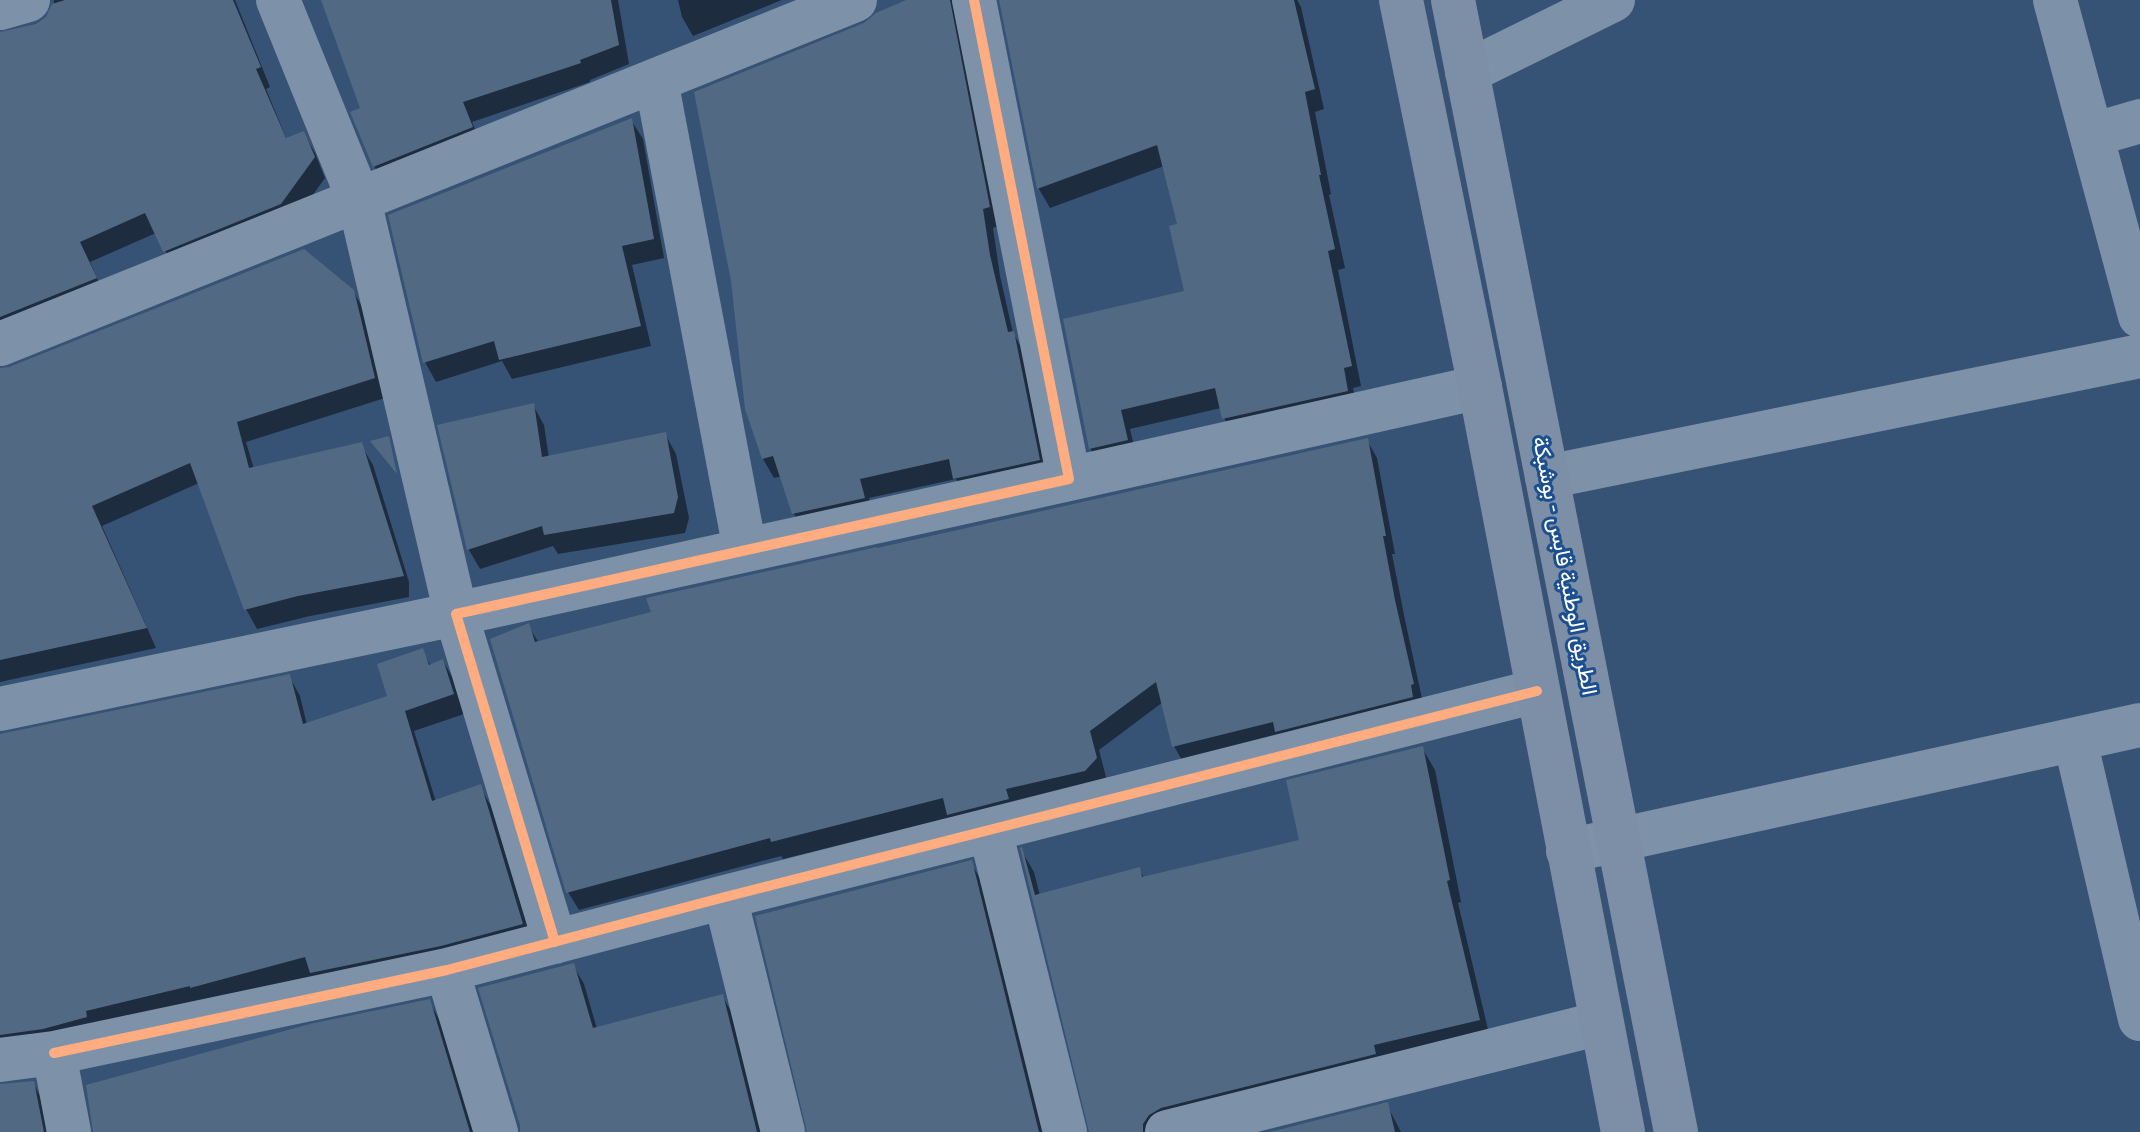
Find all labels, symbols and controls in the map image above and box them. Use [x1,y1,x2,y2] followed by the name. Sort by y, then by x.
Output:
[1526,434,1602,698] street label: الطريق الوطنية قابس - بوشبكة

